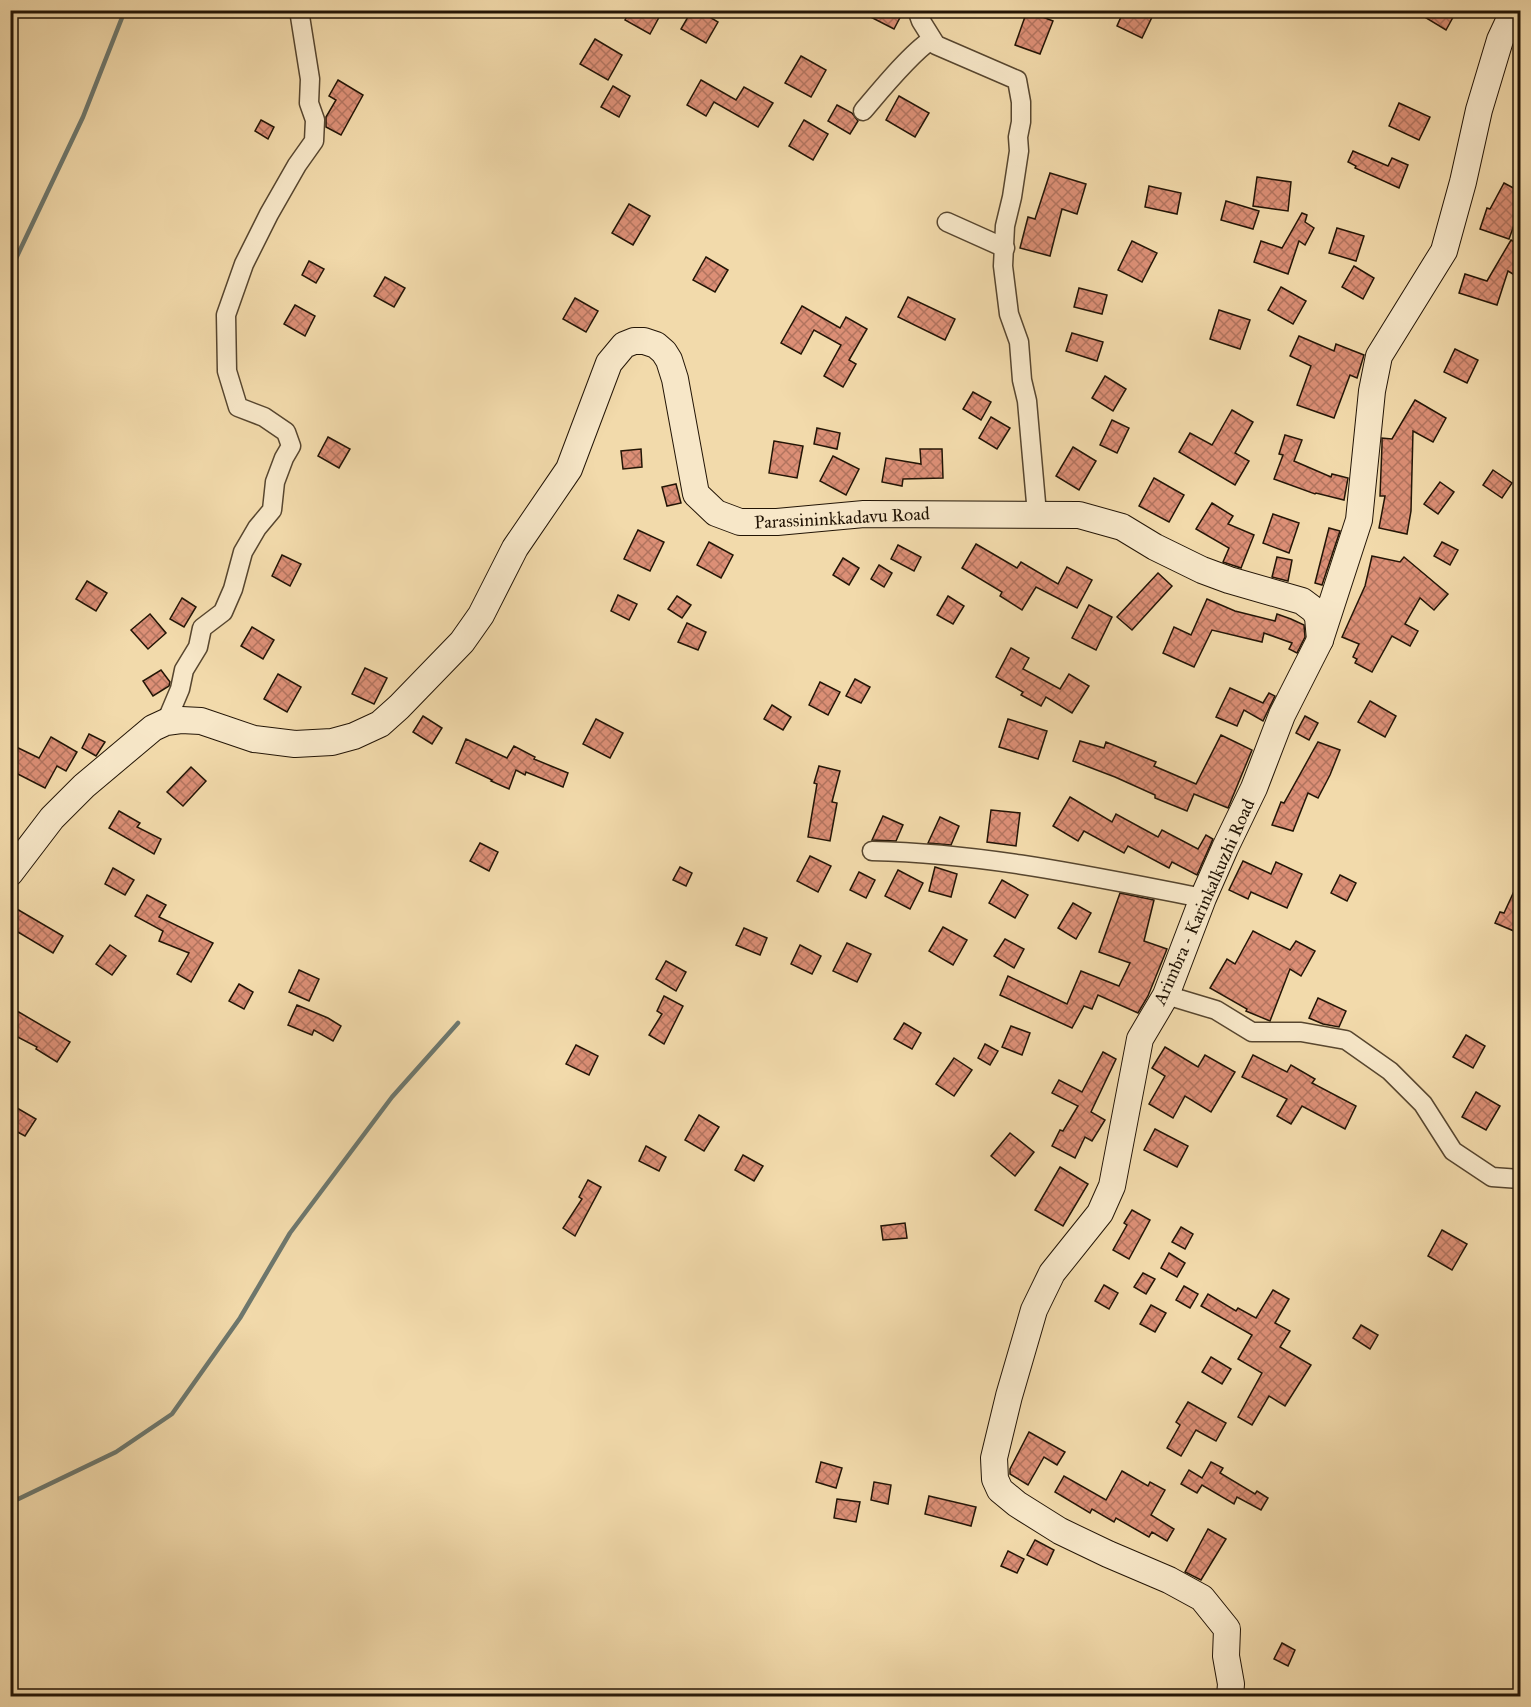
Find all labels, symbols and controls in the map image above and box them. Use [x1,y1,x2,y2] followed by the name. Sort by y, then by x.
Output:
[754,502,930,534] street label: Parassininkkadavu Road
[1148,796,1259,1009] street label: Arimbra - Karinkalkuzhi Road

